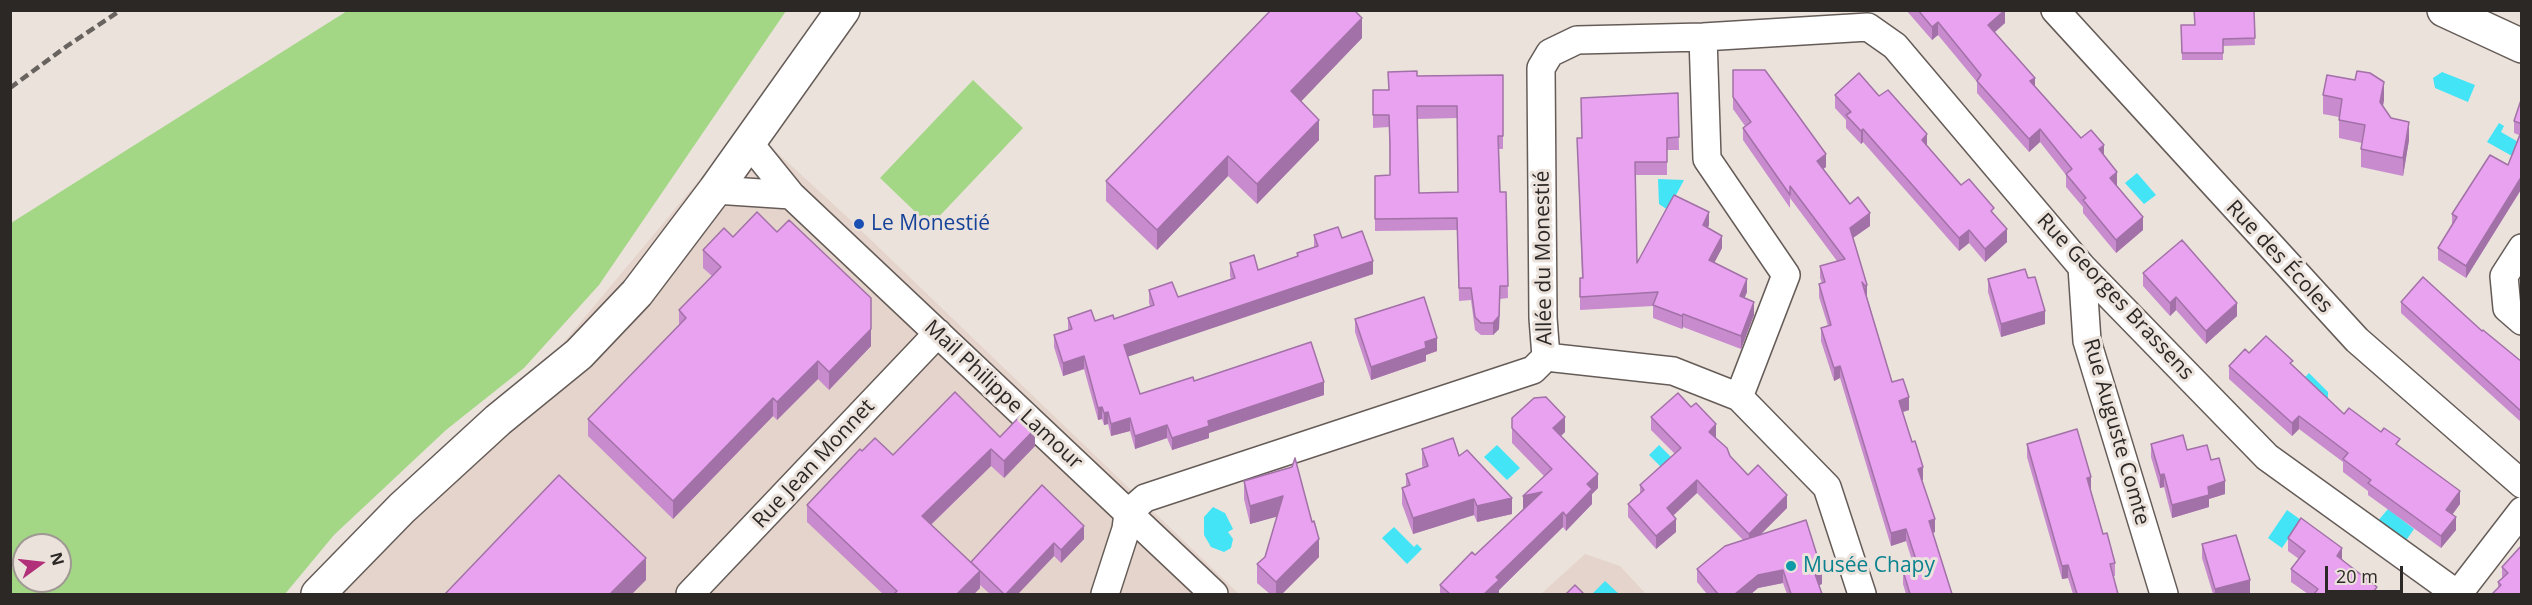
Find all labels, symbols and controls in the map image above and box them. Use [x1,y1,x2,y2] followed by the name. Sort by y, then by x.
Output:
[1530,170,1558,346] street label: Allée du Monestié
[2220,196,2338,318] street label: Rue des Écoles
[2031,208,2199,386] street label: Rue Georges Brassens
[871,211,990,237] place label: Le Monestié
[852,217,866,231] marker: Le Monestié
[919,315,1087,475] street label: Mail Philippe Lamour
[2077,336,2155,528] street label: Rue Auguste Comte
[748,394,880,534] street label: Rue Jean Monnet
[12,533,72,593] north arrow
[45,550,70,568] text: N
[1803,553,1935,579] place label: Musée Chapy
[2328,554,2406,592] scale bar
[1784,559,1798,573] marker: Musée Chapy
[2336,564,2378,588] text: 20 m

